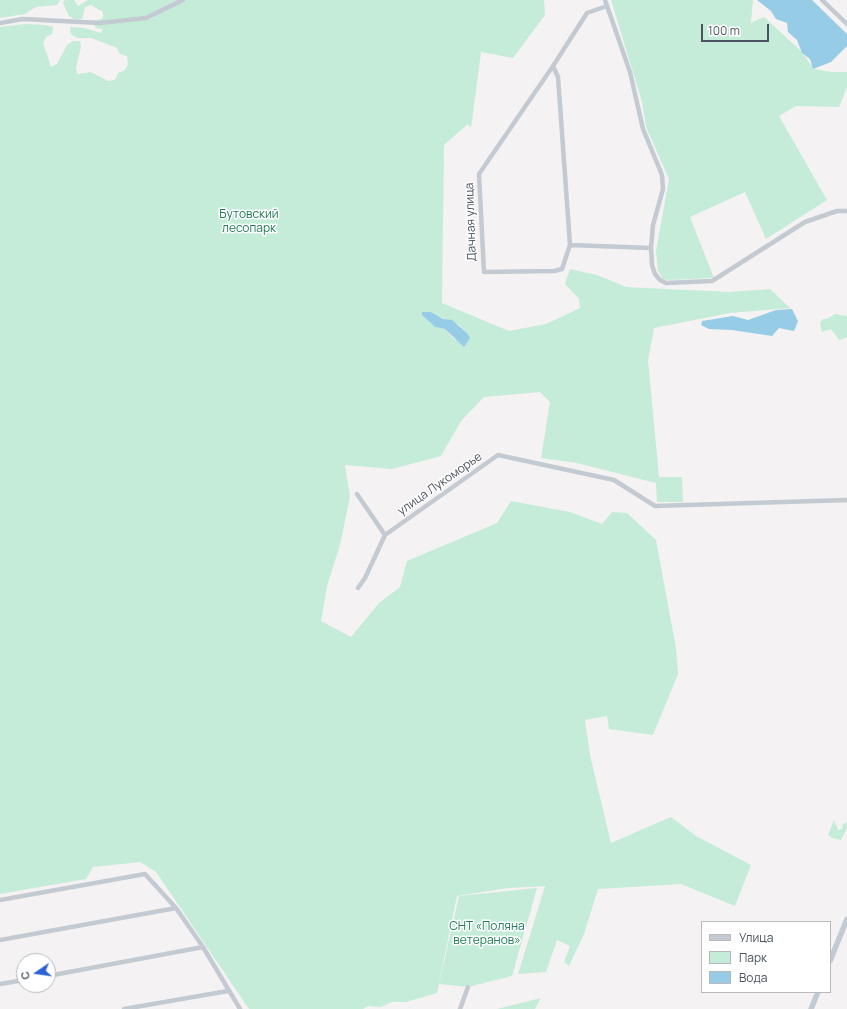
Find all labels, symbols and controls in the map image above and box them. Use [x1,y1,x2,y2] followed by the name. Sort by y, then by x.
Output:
[703,16,771,42] scale bar
[708,22,740,39] text: 100 m
[462,182,480,262] street label: Дачная улица
[219,208,279,236] park label: Бутовский лесопарк
[395,449,485,519] street label: улица Лукоморье
[449,920,525,948] park label: СНТ «Поляна ветеранов»
[701,921,831,993] legend
[739,929,773,946] text: Улица
[739,949,767,966] text: Парк
[16,953,56,993] north arrow
[739,969,767,986] text: Вода
[17,970,33,981] text: С

